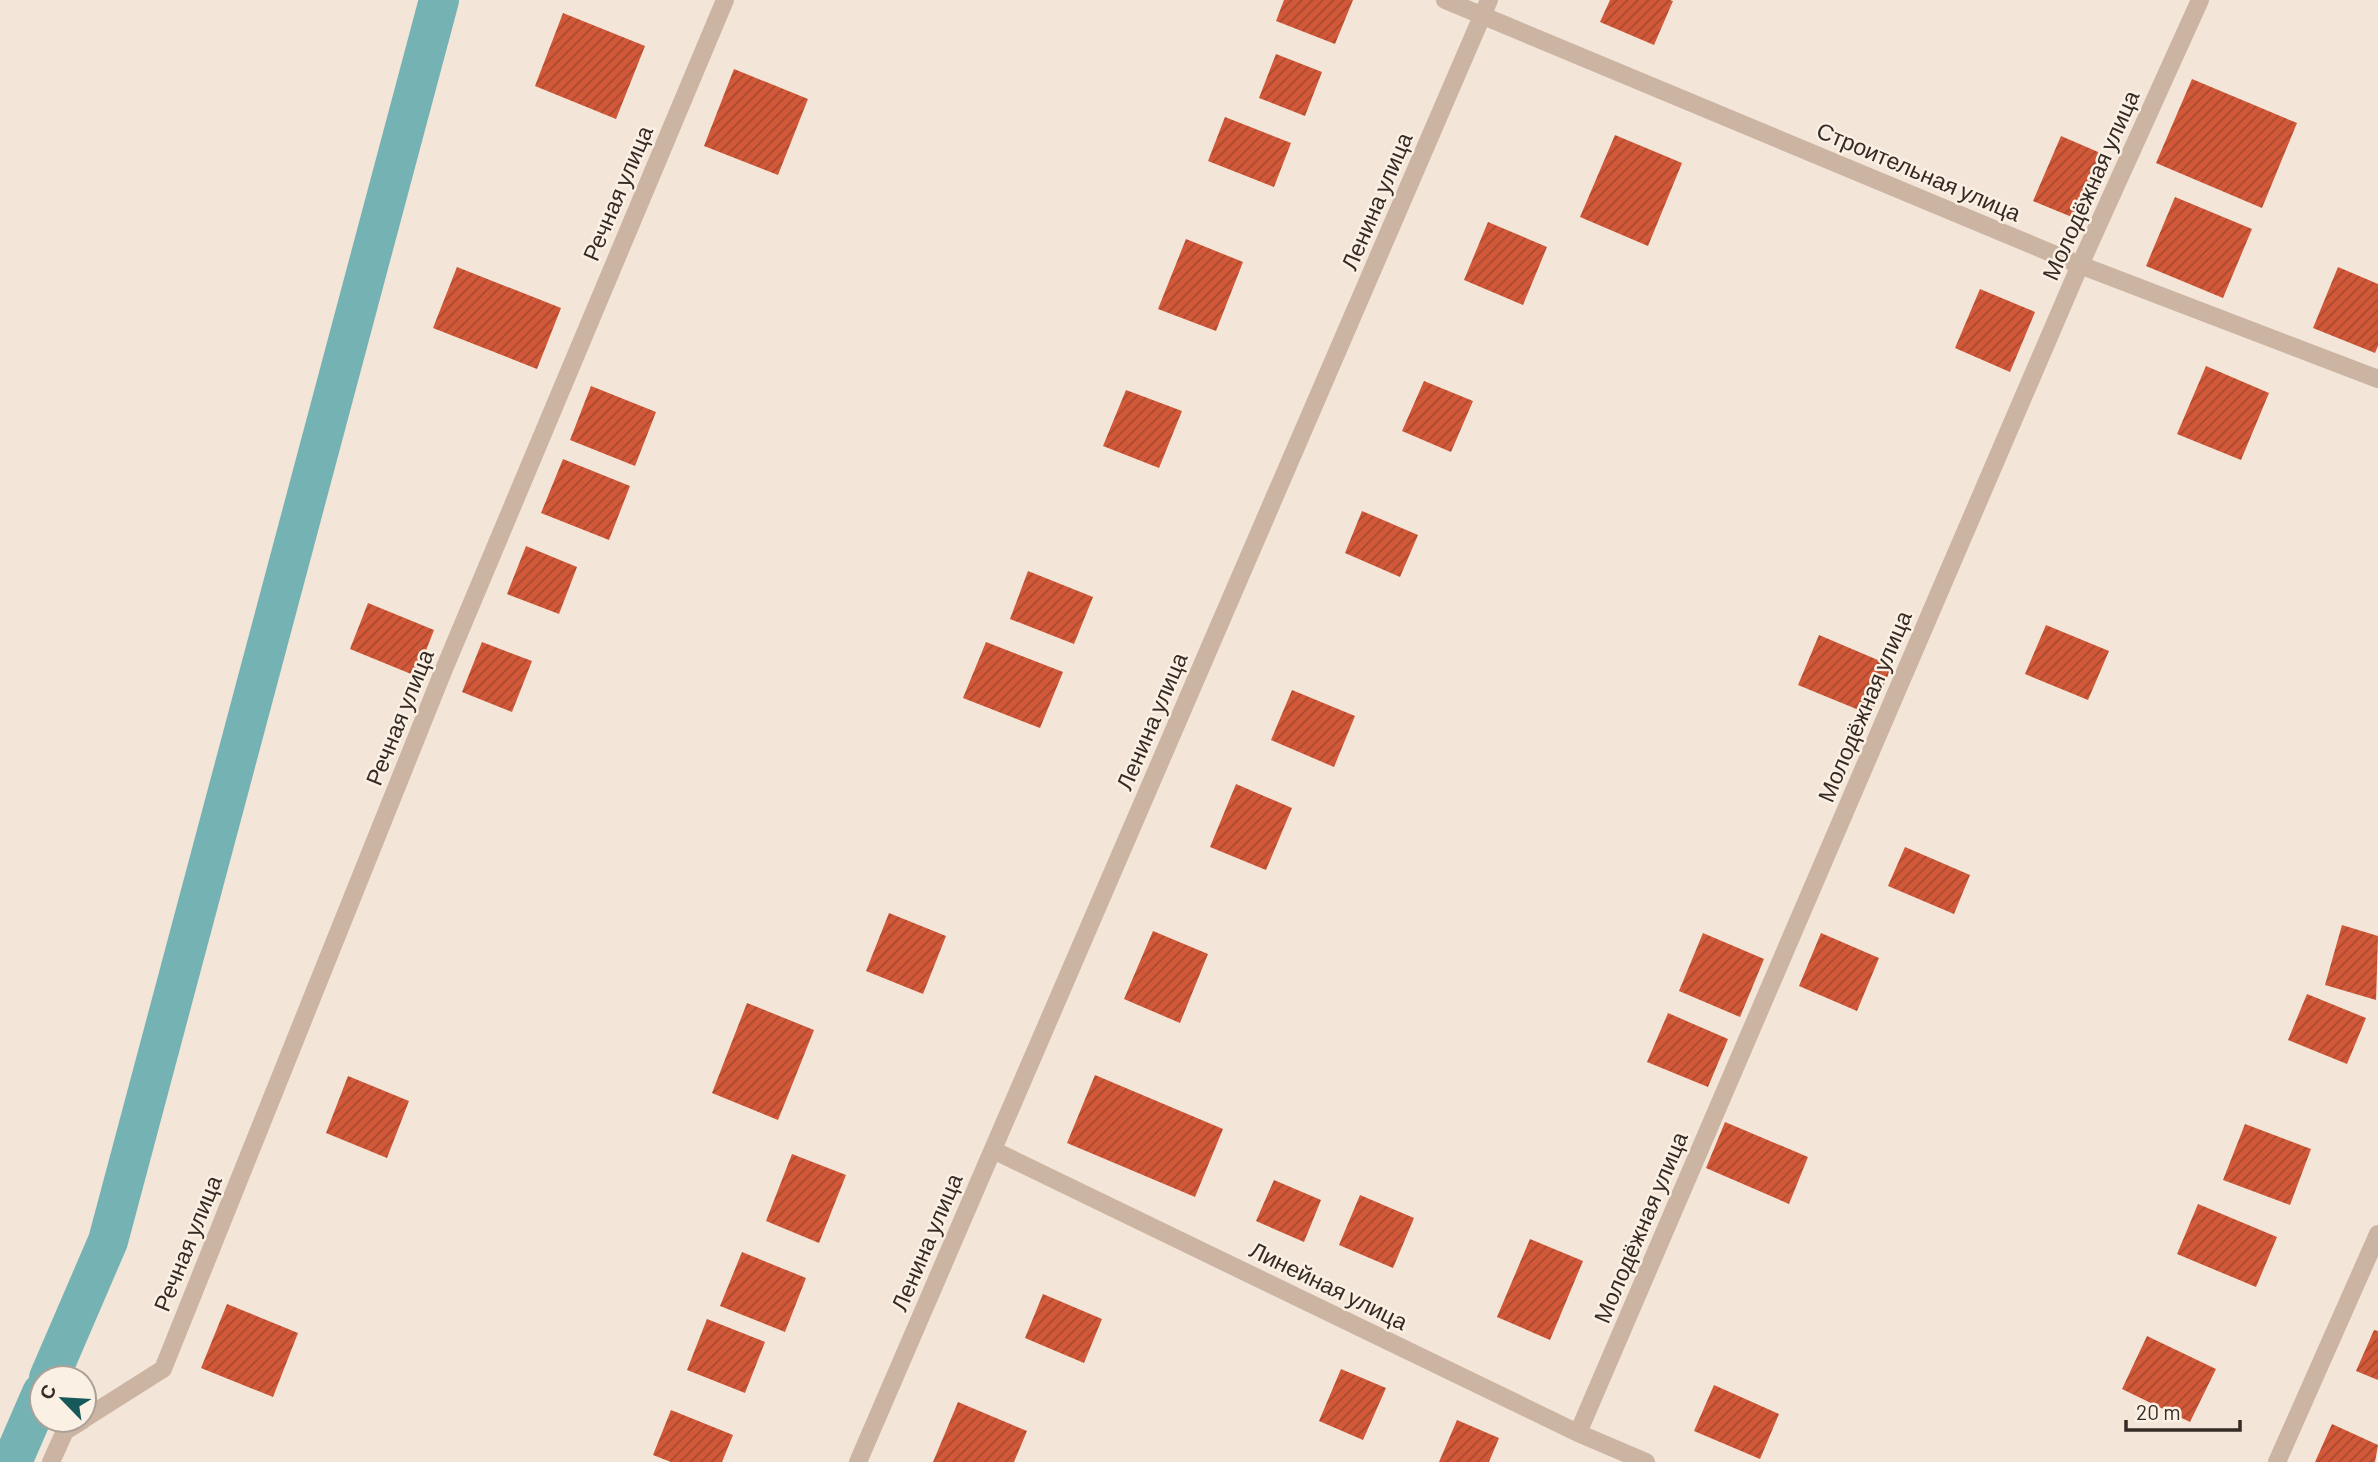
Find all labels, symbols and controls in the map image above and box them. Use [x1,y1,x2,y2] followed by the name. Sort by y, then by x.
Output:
[2036,85,2145,284] street label: Молодёжная улица
[1813,115,2025,227] street label: Строительная улица
[576,121,658,265] street label: Речная улица
[1334,128,1418,274] street label: Ленина улица
[1811,606,1917,806] street label: Молодёжная улица
[359,645,439,789] street label: Речная улица
[1109,648,1193,794] street label: Ленина улица
[1587,1127,1693,1327] street label: Молодёжная улица
[884,1169,968,1315] street label: Ленина улица
[147,1171,227,1315] street label: Речная улица
[1246,1235,1413,1335] street label: Линейная улица
[28,1364,98,1434] north arrow
[34,1380,61,1403] text: С
[2126,1388,2240,1432] scale bar
[2136,1399,2181,1424] text: 20 m

